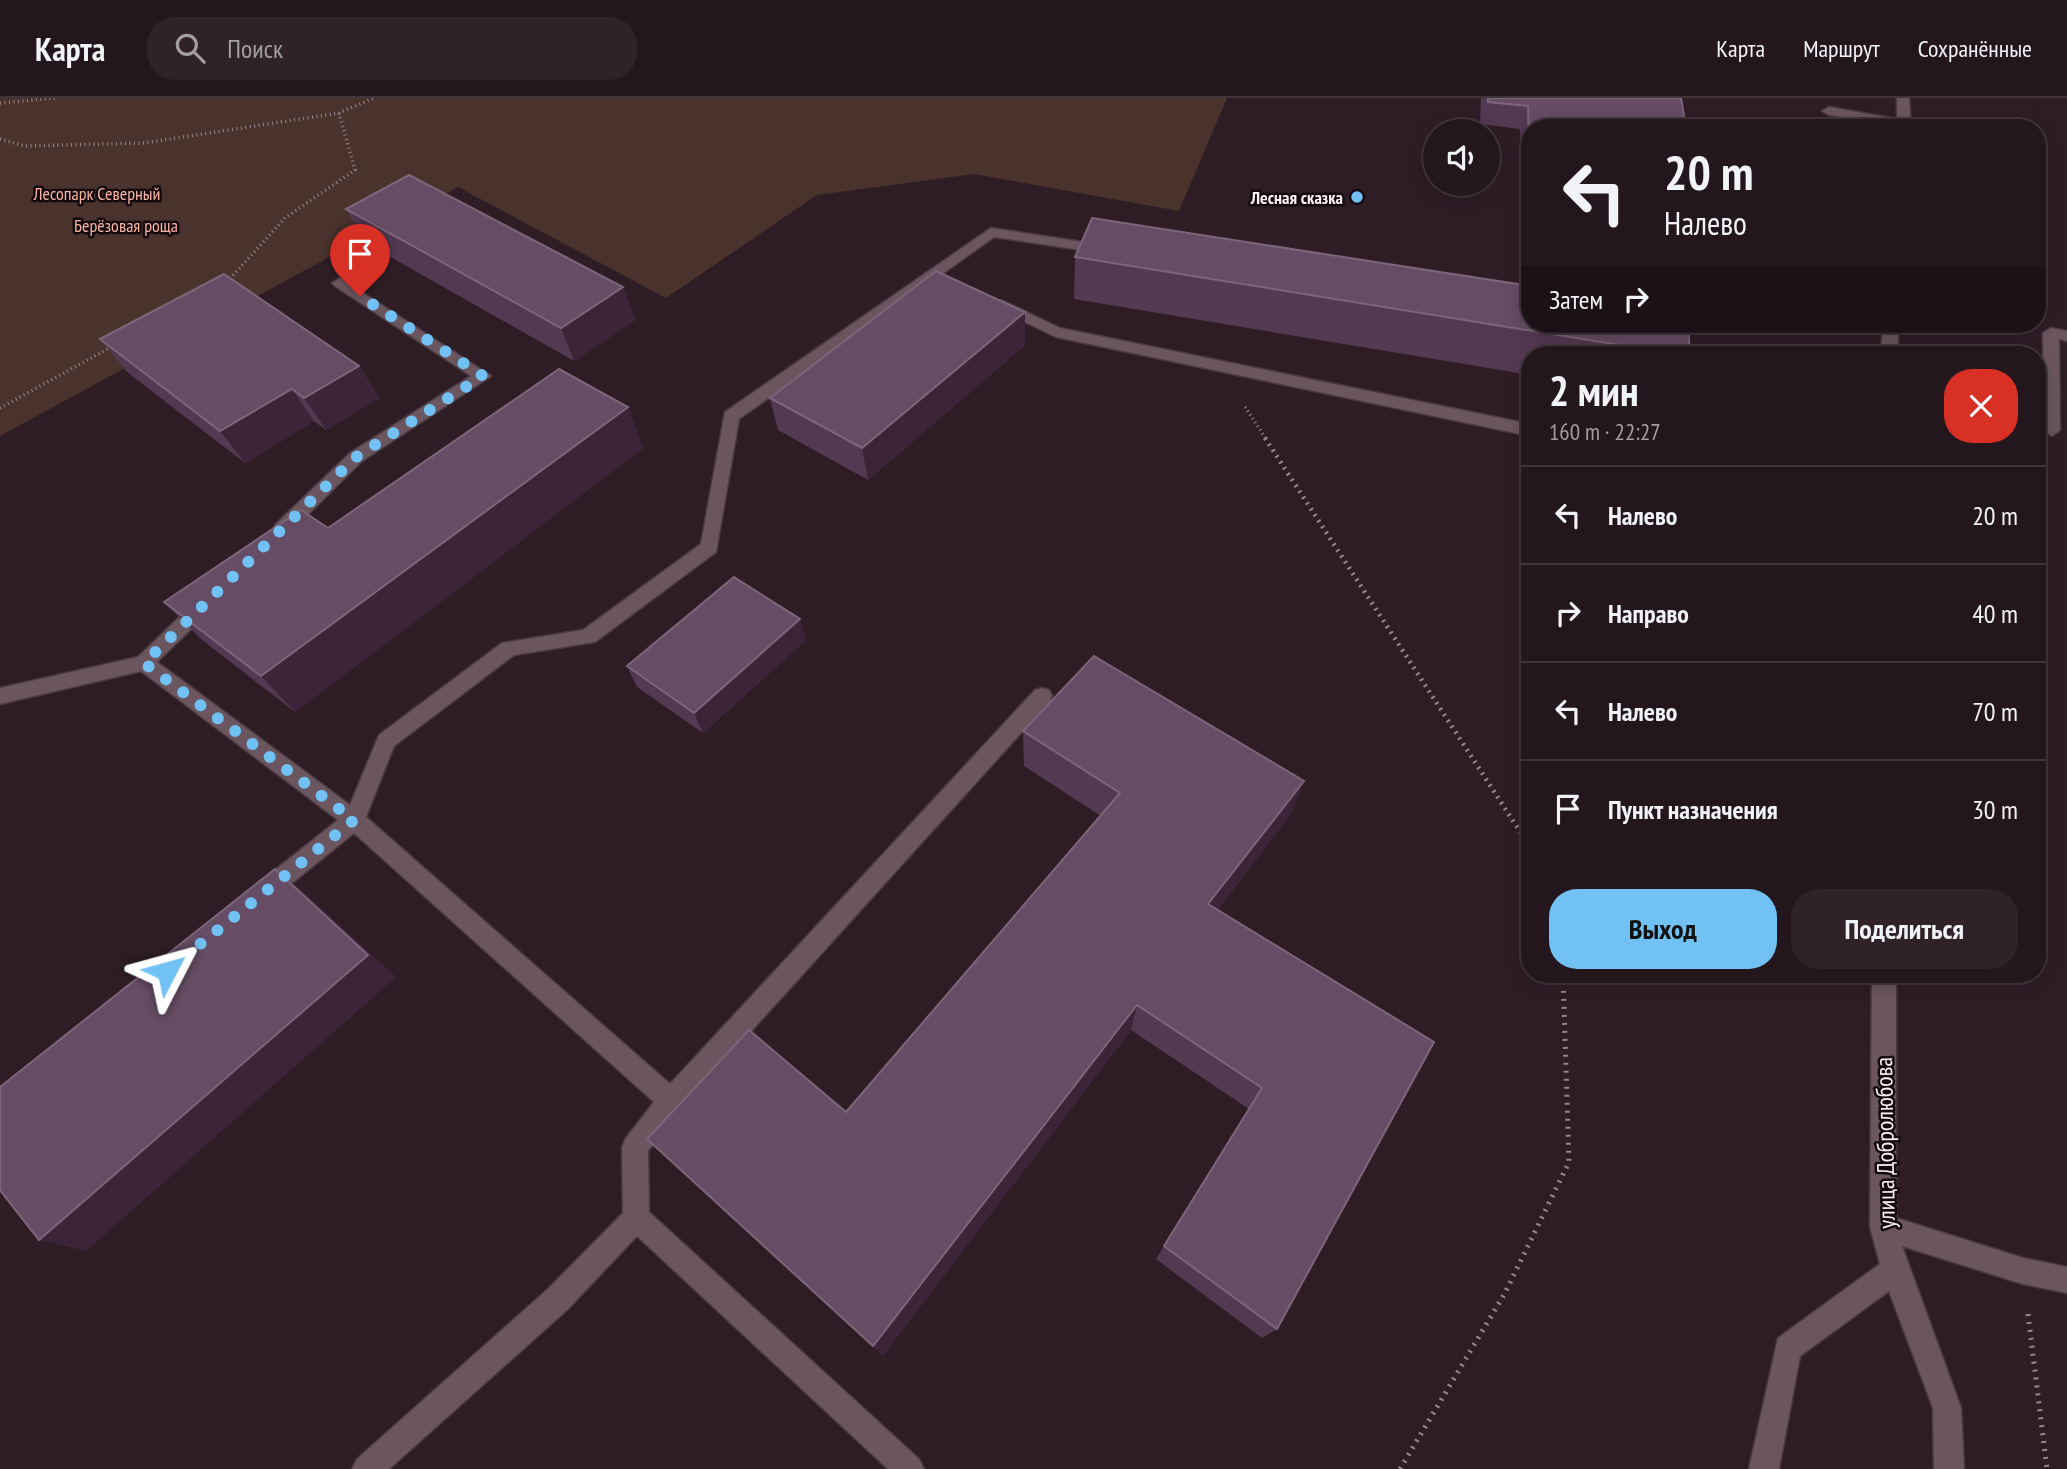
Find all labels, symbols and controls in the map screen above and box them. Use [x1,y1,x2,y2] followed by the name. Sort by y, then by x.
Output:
[147,17,637,80] search box
[35,27,105,70] text: Карта
[171,29,209,67] icon: search
[227,32,283,65] text: Поиск
[1716,33,1765,64] text: Карта
[1803,33,1880,64] text: Маршрут
[1918,33,2032,64] text: Сохранённые
[1423,119,1500,196] map controls
[1423,119,1500,196] button: sound
[1664,140,1753,204] text: 20 m
[1549,147,1640,238] icon: left
[33,182,160,205] park label: Лесопарк Северный
[1250,186,1343,209] place label: Лесная сказка
[1349,189,1365,205] marker: Лесная сказка
[1664,202,1747,244] text: Налево
[74,214,178,237] park label: Берёзовая роща
[330,224,390,296] pin
[341,235,379,273] icon: arrive
[1617,280,1655,318] icon: right
[1549,283,1603,316] text: Затем
[1549,363,1639,418] text: 2 мин
[1944,369,2018,443] button: close
[1549,417,1661,446] text: 160 m · 22:27
[1549,496,1587,534] icon: left
[1608,499,1677,532] text: Налево
[1972,499,2018,532] text: 20 m
[1549,594,1587,632] icon: right
[1608,597,1689,630] text: Направо
[1972,597,2018,630] text: 40 m
[1549,692,1587,730] icon: left
[1608,695,1677,728] text: Налево
[1972,695,2018,728] text: 70 m
[1549,790,1587,828] icon: arrive
[1608,793,1778,826] text: Пункт назначения
[1972,793,2018,826] text: 30 m
[1549,889,1777,969] button: Выход
[1791,889,2018,969] button: Поделиться
[130,934,204,1008] position arrow
[1868,1057,1902,1229] street label: улица Добролюбова

